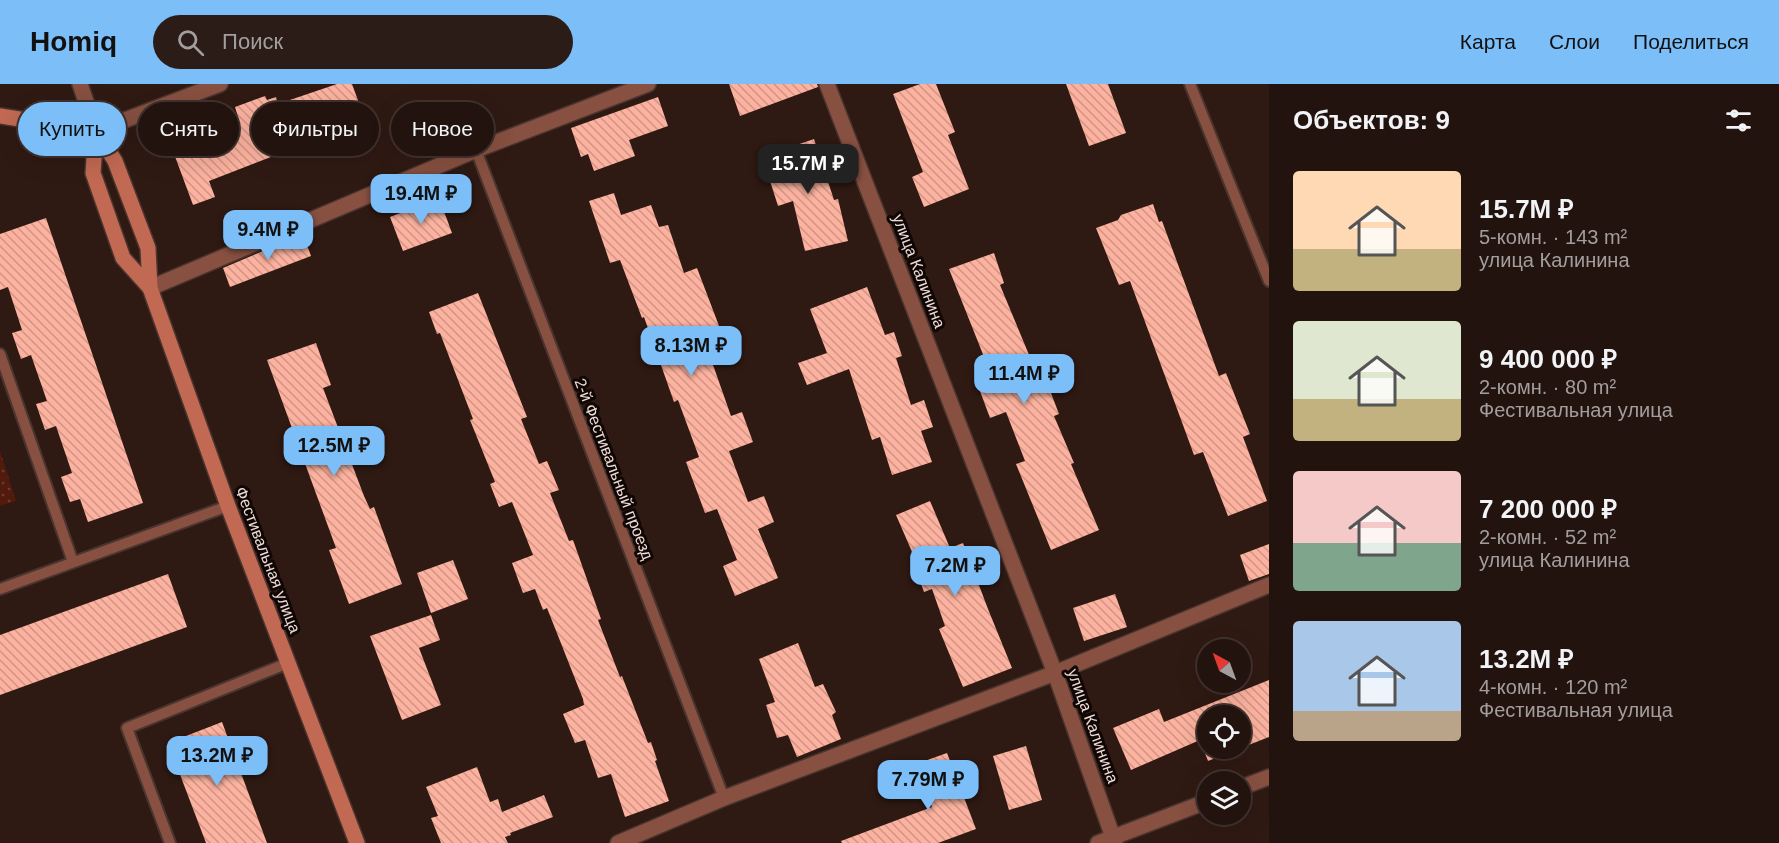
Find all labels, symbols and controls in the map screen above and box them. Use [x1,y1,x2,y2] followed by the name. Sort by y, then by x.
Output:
[153,15,573,69] search box
[30,26,117,57] text: Homiq
[174,26,207,59] icon: search
[222,29,283,54] text: Поиск
[1460,30,1516,53] text: Карта
[1549,30,1600,53] text: Слои
[1633,30,1749,53] text: Поделиться
[18,102,126,156] chip: Купить
[138,102,239,156] chip: Снять
[251,102,379,156] chip: Фильтры
[391,102,494,156] chip: Новое
[1722,104,1755,137] icon: filters
[1293,105,1450,135] text: Объектов: 9
[753,144,863,195] pin: 15.7M ₽
[772,152,844,174] text: 15.7M ₽
[366,174,476,225] pin: 19.4M ₽
[385,182,457,204] text: 19.4M ₽
[1479,194,1574,224] text: 15.7M ₽
[1341,195,1413,267] icon: home
[219,210,317,261] pin: 9.4M ₽
[889,212,949,330] street label: улица Калинина
[237,218,299,240] text: 9.4M ₽
[1479,226,1627,248] text: 5-комн. · 143 m²
[1479,249,1630,271] text: улица Калинина
[636,326,746,377] pin: 8.13M ₽
[655,334,727,356] text: 8.13M ₽
[1479,344,1617,374] text: 9 400 000 ₽
[1341,345,1413,417] icon: home
[969,354,1079,405] pin: 11.4M ₽
[988,362,1060,384] text: 11.4M ₽
[572,376,657,563] street label: 2-й Фестивальный проезд
[1479,376,1616,398] text: 2-комн. · 80 m²
[1479,399,1673,421] text: Фестивальная улица
[279,426,389,477] pin: 12.5M ₽
[298,434,370,456] text: 12.5M ₽
[232,485,304,636] street label: Фестивальная улица
[1479,494,1617,524] text: 7 200 000 ₽
[1341,495,1413,567] icon: home
[1479,526,1616,548] text: 2-комн. · 52 m²
[906,546,1004,597] pin: 7.2M ₽
[1479,549,1630,571] text: улица Калинина
[924,554,986,576] text: 7.2M ₽
[1197,639,1251,693] north arrow
[1197,639,1251,825] map controls
[1479,644,1574,674] text: 13.2M ₽
[1341,645,1413,717] icon: home
[1064,667,1122,786] street label: улица Калинина
[1479,676,1627,698] text: 4-комн. · 120 m²
[1479,699,1673,721] text: Фестивальная улица
[1197,705,1251,759] button: locate
[162,736,272,787] pin: 13.2M ₽
[181,744,253,766] text: 13.2M ₽
[873,760,983,811] pin: 7.79M ₽
[892,768,964,790] text: 7.79M ₽
[1197,771,1251,825] button: layers

